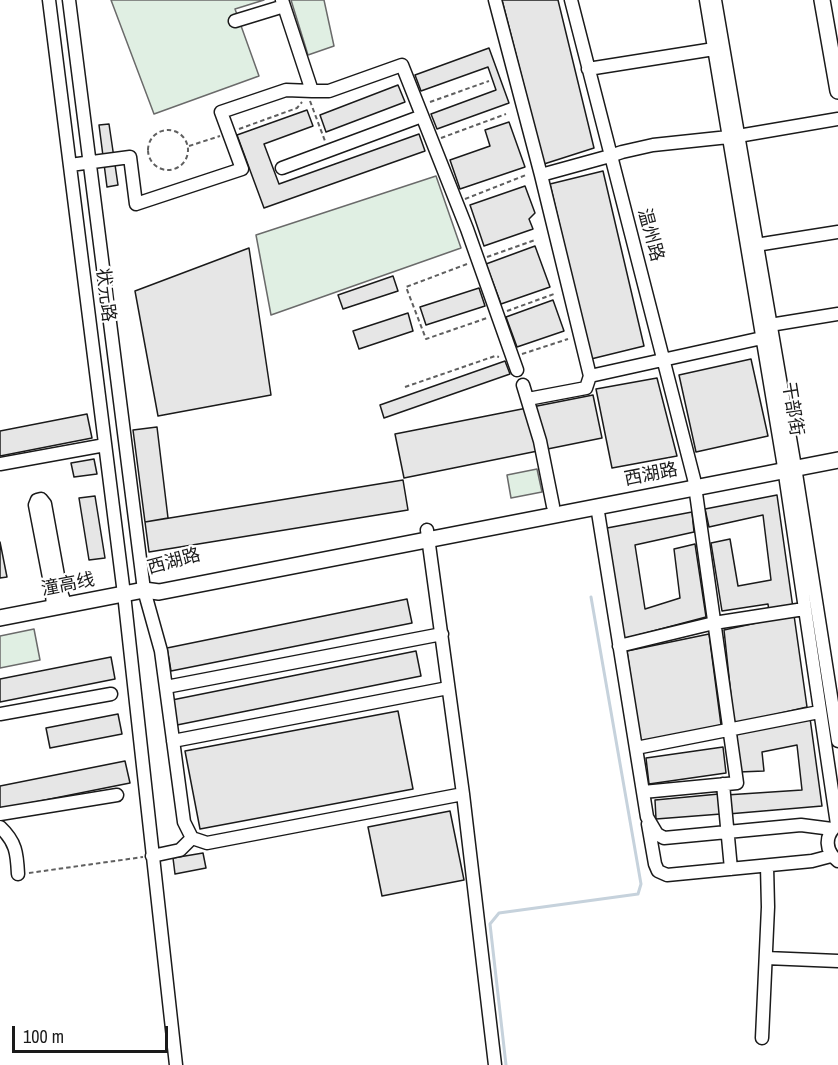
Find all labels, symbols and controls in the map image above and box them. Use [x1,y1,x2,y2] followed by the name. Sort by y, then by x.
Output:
[633,206,667,264] street label: 温州路
[91,267,119,323] street label: 状元路
[777,381,807,437] street label: 干部街
[622,459,680,491] street label: 西湖路
[145,545,203,579] street label: 西湖路
[39,569,97,601] street label: 潼高线
[15,1014,171,1052] scale bar
[23,1024,64,1049] text: 100 m

